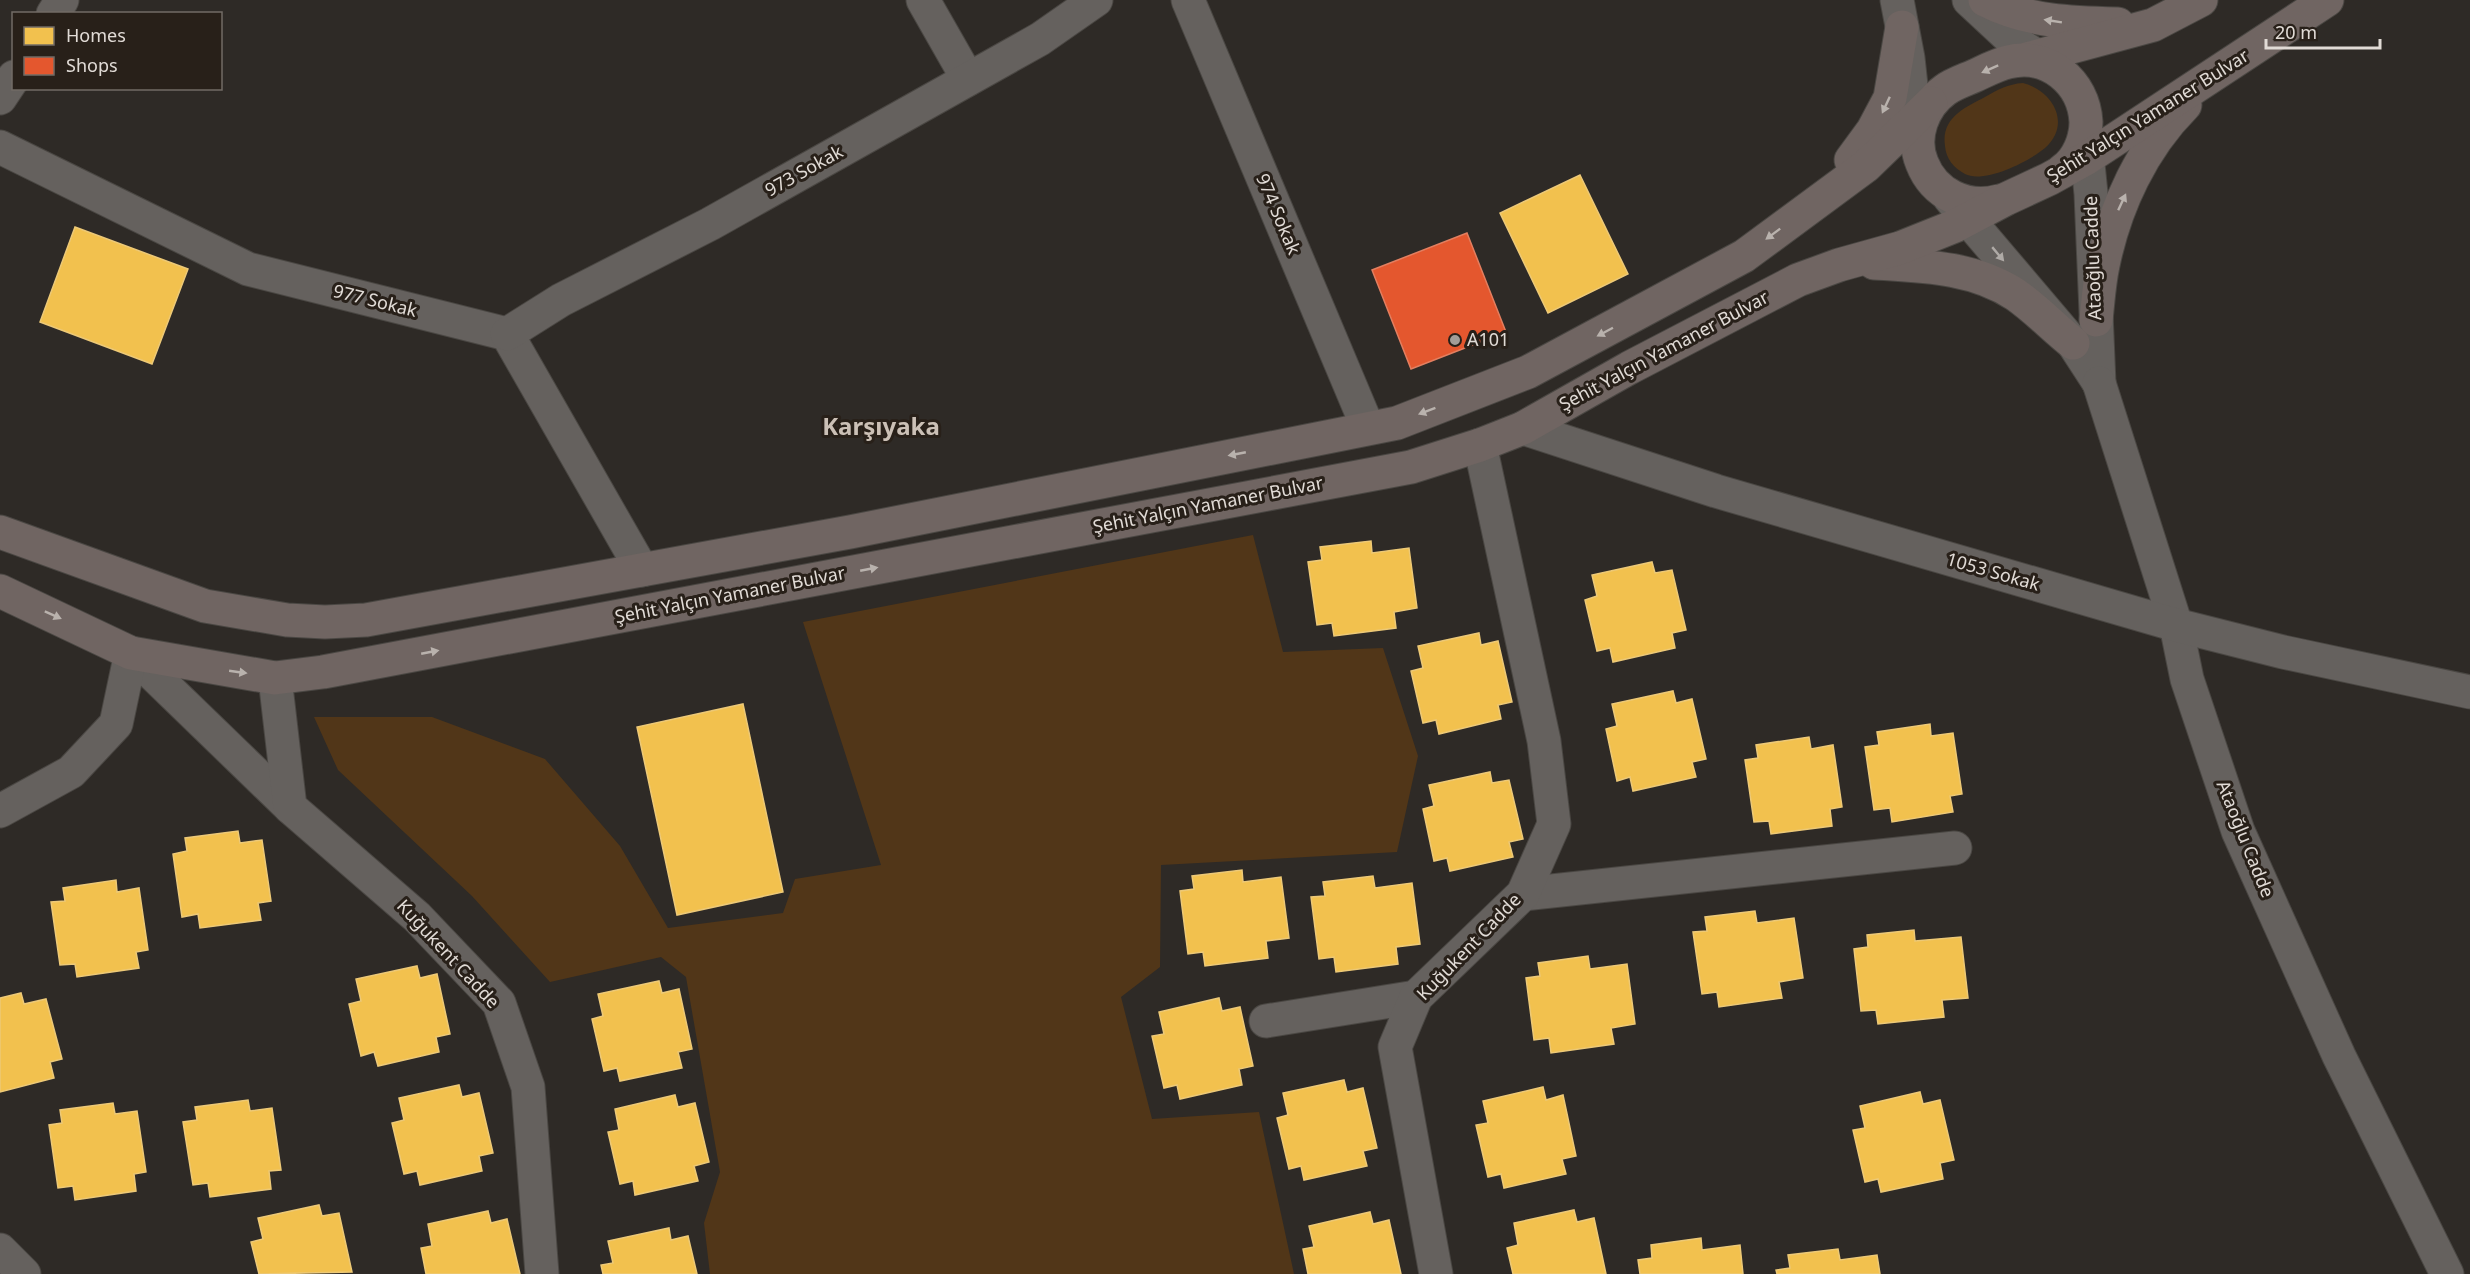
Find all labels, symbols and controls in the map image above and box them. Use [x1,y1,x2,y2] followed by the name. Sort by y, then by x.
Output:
[12,12,222,90] legend
[2266,12,2380,50] scale bar
[2043,16,2062,25] one-way arrow
[2275,20,2317,44] text: 20 m
[66,23,126,47] text: Homes
[2042,43,2254,187] street label: Şehit Yalçın Yamaner Bulvar
[66,53,118,77] text: Shops
[1980,64,1998,74] one-way arrow
[1881,96,1891,114] one-way arrow
[760,139,847,201] street label: 973 Sokak
[1251,169,1307,258] street label: 974 Sokak
[2117,194,2126,211] one-way arrow
[2078,196,2106,321] street label: Ataoğlu Cadde
[1766,228,1781,240] one-way arrow
[1991,246,2004,262] one-way arrow
[331,278,420,322] street label: 977 Sokak
[1555,284,1773,416] street label: Şehit Yalçın Yamaner Bulvar
[1467,327,1509,351] place label: A101
[1596,327,1613,337] one-way arrow
[1448,333,1462,347] marker: A101
[1418,407,1436,417] one-way arrow
[822,409,940,442] district label: Karşıyaka
[1227,450,1246,459] one-way arrow
[1091,470,1325,538] street label: Şehit Yalçın Yamaner Bulvar
[1944,546,2043,596] street label: 1053 Sokak
[613,560,847,628] street label: Şehit Yalçın Yamaner Bulvar
[860,564,879,573] one-way arrow
[45,610,62,619] one-way arrow
[421,647,440,656] one-way arrow
[228,668,247,677] one-way arrow
[2212,777,2280,901] street label: Ataoğlu Cadde
[1411,888,1526,1005] street label: Kuğukent Cadde
[392,894,505,1013] street label: Kuğukent Cadde

